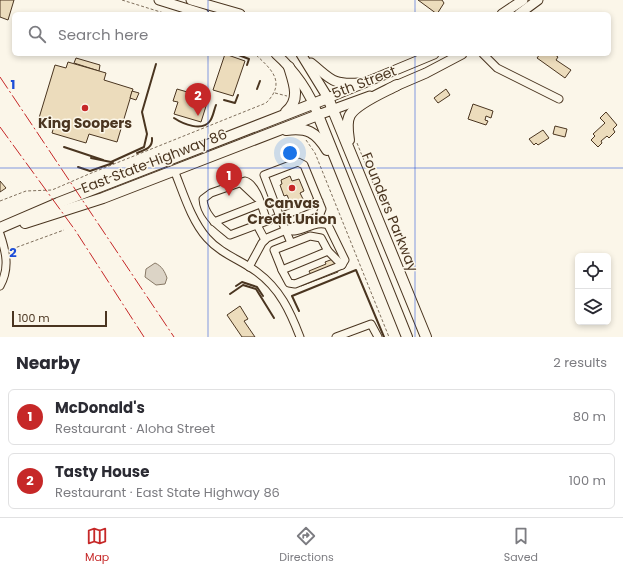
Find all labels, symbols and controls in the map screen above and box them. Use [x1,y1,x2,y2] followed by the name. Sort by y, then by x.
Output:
[12,12,611,56] search box
[26,23,48,45] icon: search
[58,24,148,45] text: Search here
[329,61,399,103] street label: 5th Street
[11,75,15,94] text: 1
[185,83,211,116] pin: 2
[80,103,90,113] marker: King Soopers
[38,113,132,133] place label: King Soopers
[78,124,230,198] street label: East State Highway 86
[280,143,300,163] your location
[357,149,423,275] street label: Founders Parkway
[216,163,242,196] pin: 1
[287,183,297,193] marker: Canvas Credit Union
[247,193,337,229] place label: Canvas Credit Union
[9,243,17,262] text: 2
[575,253,611,325] map controls
[575,253,611,289] button: locate
[575,289,611,325] button: layers
[12,309,107,328] scale bar
[18,310,50,326] text: 100 m
[16,351,80,375] text: Nearby
[553,353,607,372] text: 2 results
[55,397,145,418] text: McDonald's
[28,407,32,426] text: 1
[573,407,606,426] text: 80 m
[55,419,215,438] text: Restaurant · Aloha Street
[55,461,149,482] text: Tasty House
[26,471,34,490] text: 2
[569,471,606,490] text: 100 m
[55,483,280,502] text: Restaurant · East State Highway 86
[85,525,109,566] tab: Map
[279,525,334,566] tab: Directions
[504,525,538,566] tab: Saved

